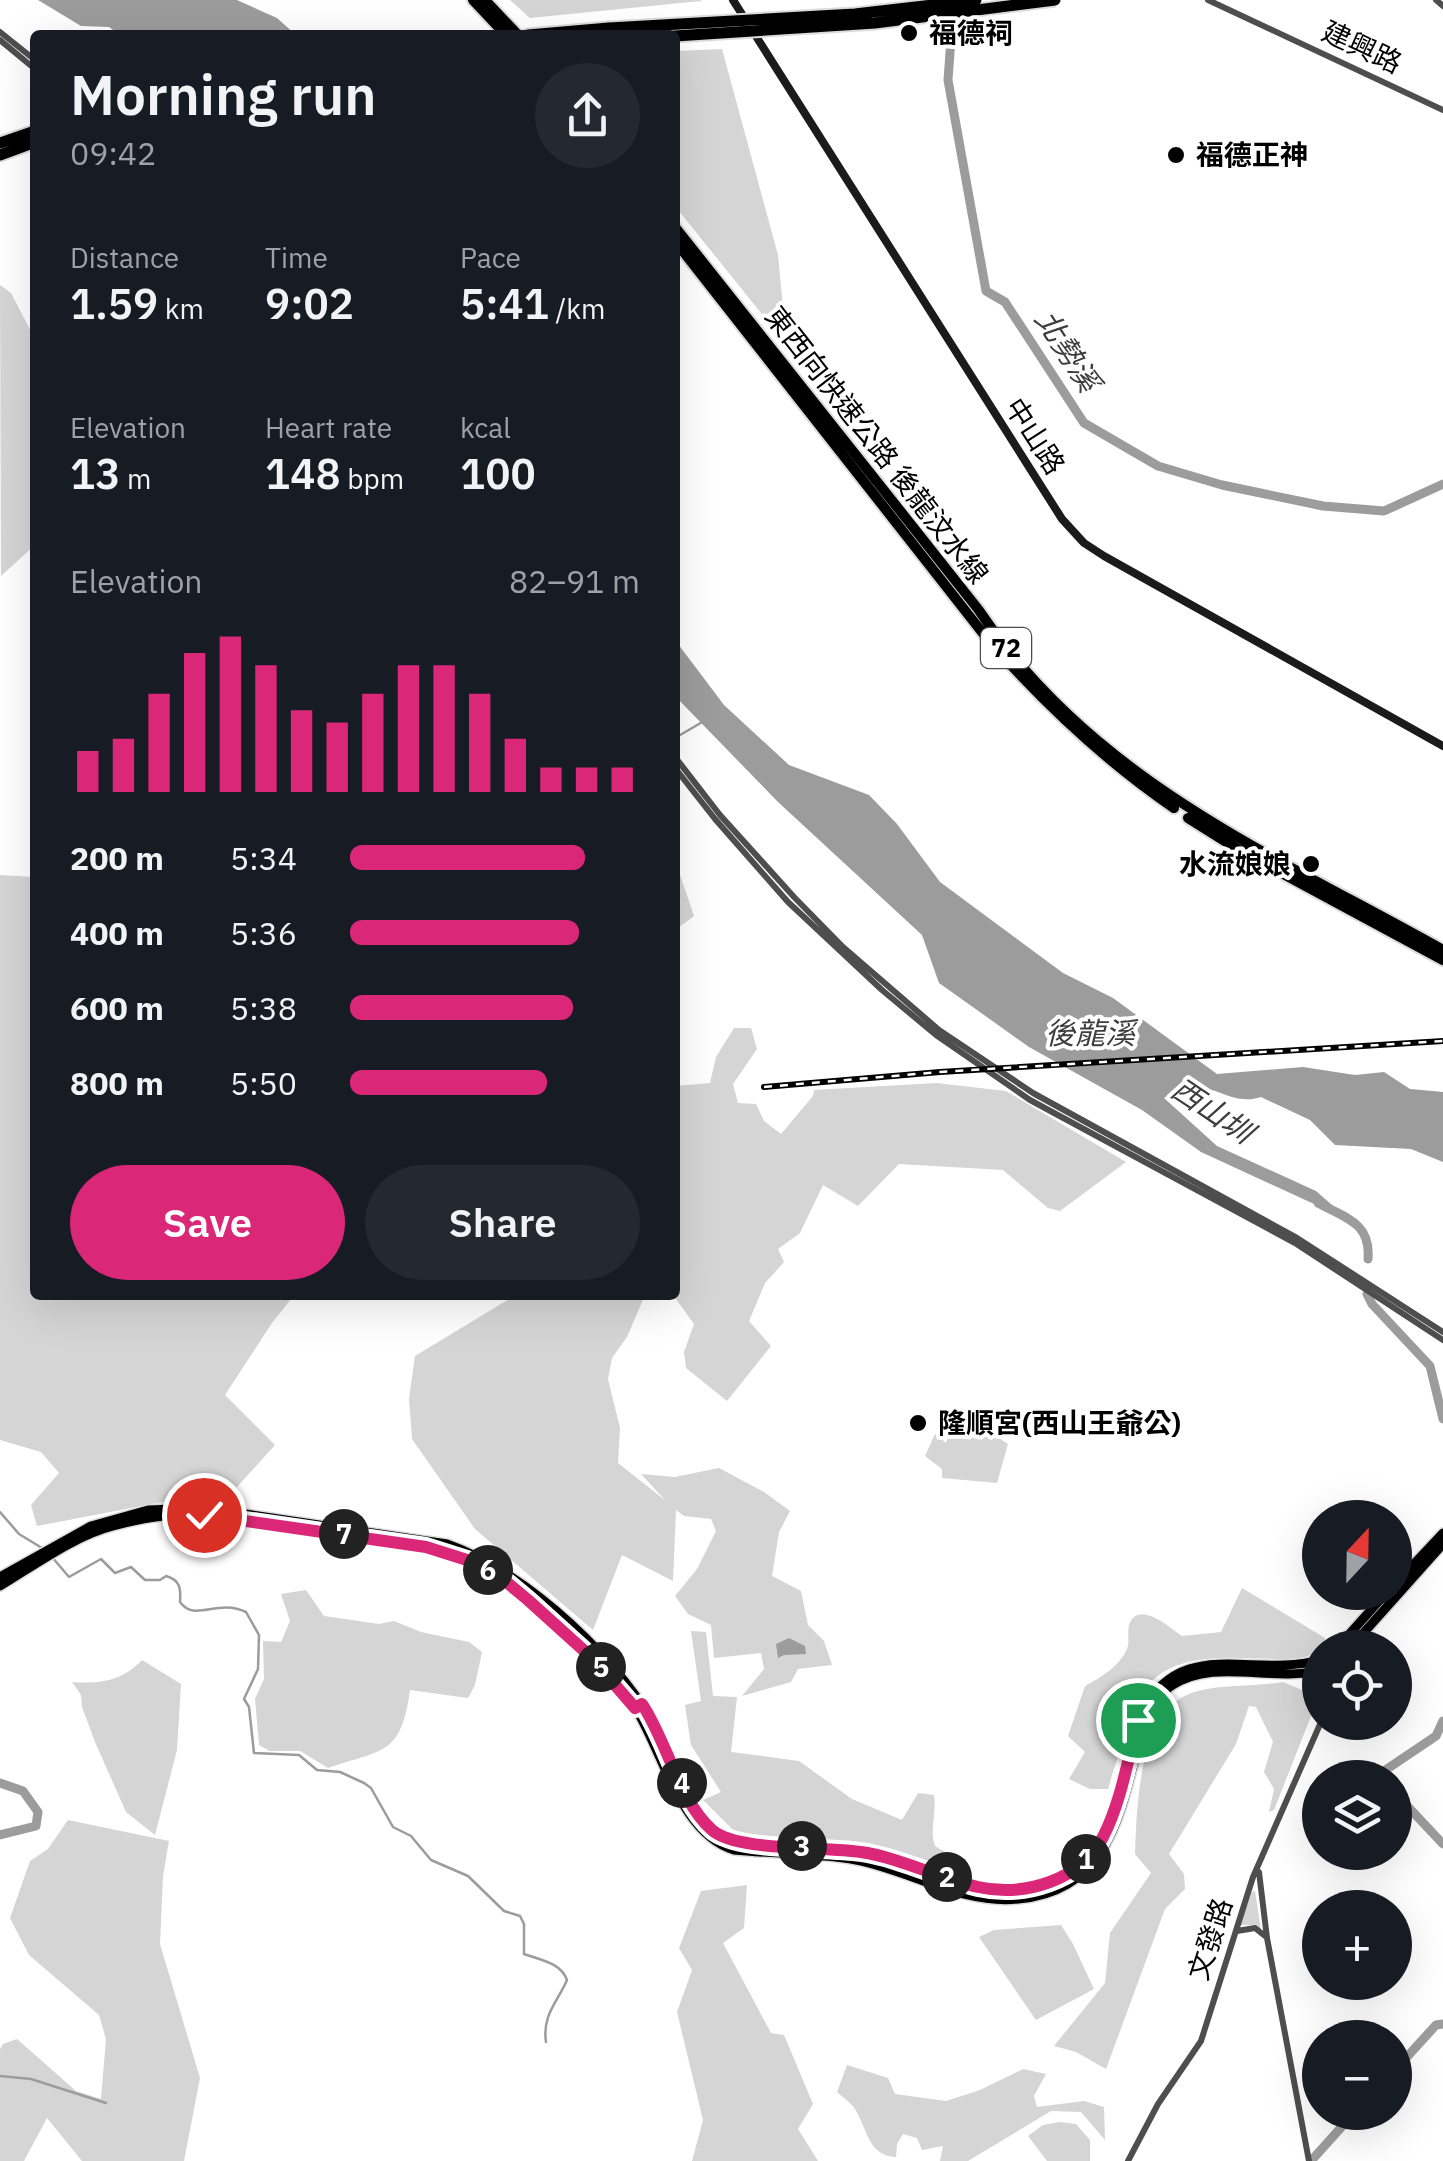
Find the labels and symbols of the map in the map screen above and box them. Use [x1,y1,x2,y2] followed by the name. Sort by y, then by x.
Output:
[1316,12,1408,81] street label: 建興路
[929,14,1013,51] place label: 福德祠
[898,22,920,44] marker: 福德祠
[1196,136,1308,173] place label: 福德正神
[1165,144,1187,166] marker: 福德正神
[757,298,997,591] street label: 東西向快速公路 後龍汶水線
[1027,302,1111,402] water label: 北勢溪
[997,390,1074,481] street label: 中山路
[981,628,1031,668] road number: 72
[1179,845,1291,882] place label: 水流娘娘
[1300,853,1322,875] marker: 水流娘娘
[1045,1013,1139,1052] water label: 後龍溪
[1165,1068,1264,1153] water label: 西山圳
[938,1404,1181,1441] place label: 隆順宮(西山王爺公)
[907,1412,929,1434] marker: 隆順宮(西山王爺公)
[162,1473,247,1558] pin
[1302,1500,1412,1610] north arrow
[319,1509,369,1559] pin: 7
[463,1545,513,1595] pin: 6
[576,1642,626,1692] pin: 5
[1096,1678,1181,1763] pin
[657,1758,707,1808] pin: 4
[777,1821,827,1871] pin: 3
[1061,1834,1111,1884] pin: 1
[922,1852,972,1902] pin: 2
[1179,1893,1240,1985] street label: 文發路

